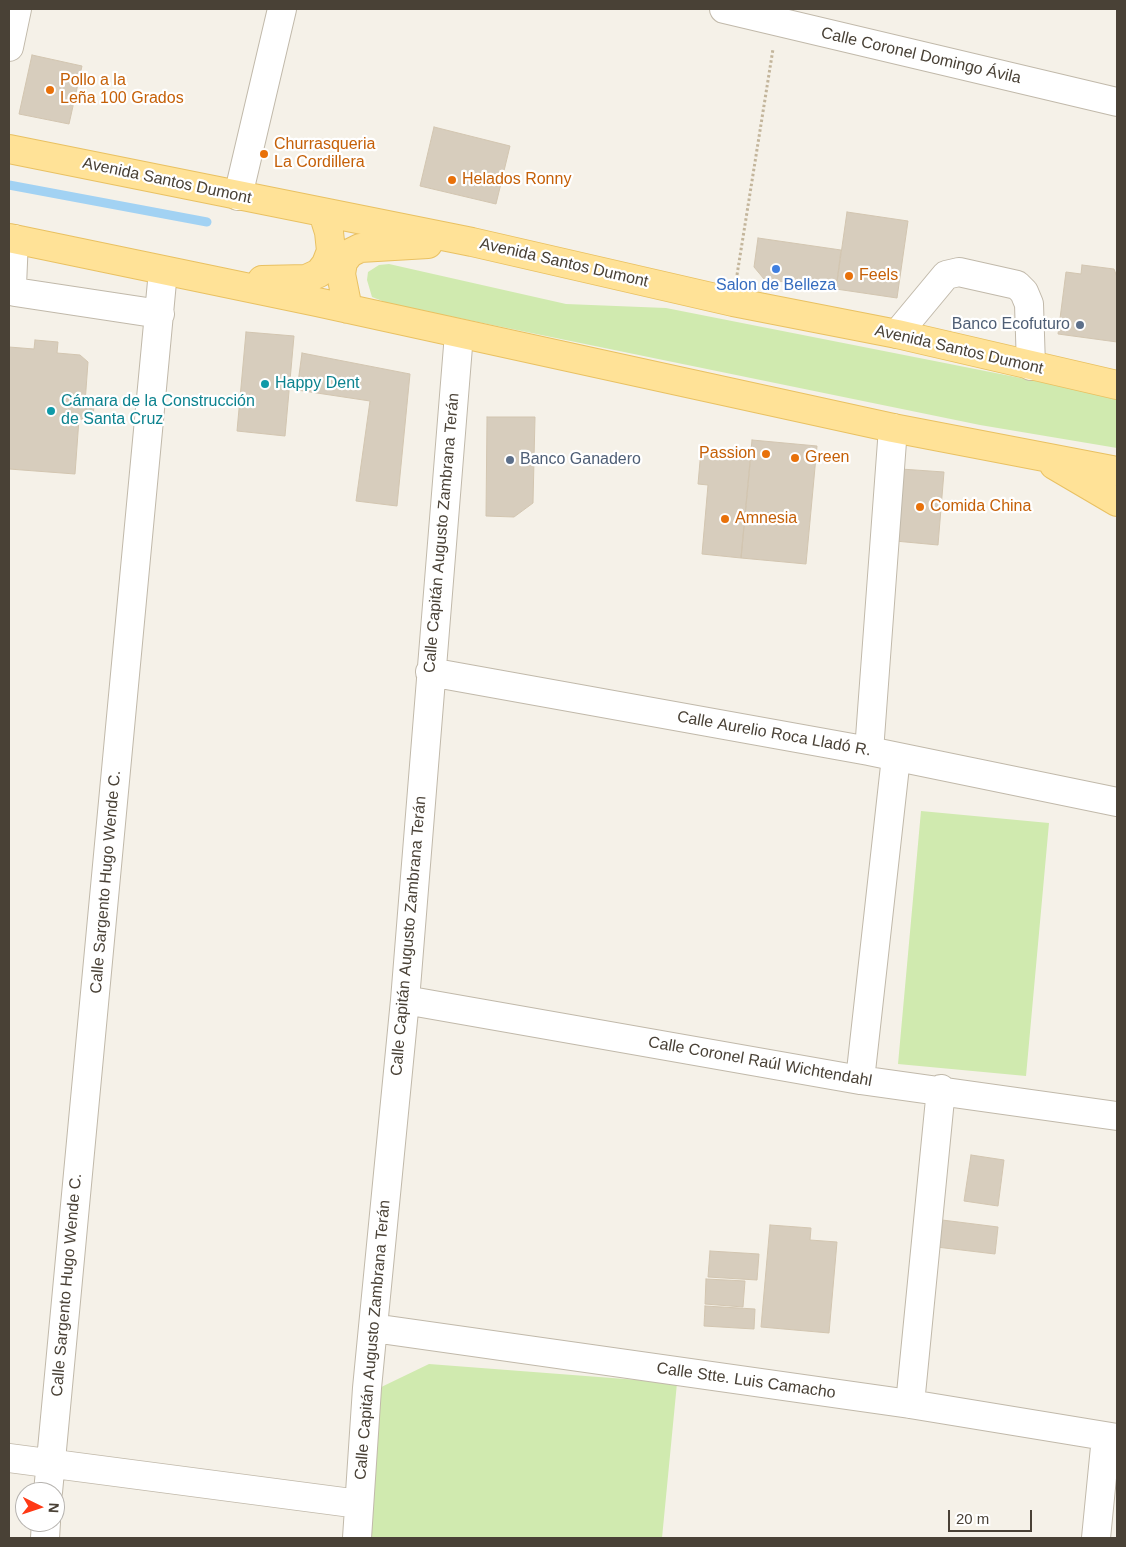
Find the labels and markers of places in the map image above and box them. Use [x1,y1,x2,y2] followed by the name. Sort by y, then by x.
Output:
[60,71,184,109] place label: Pollo a la Leña 100 Grados
[44,84,56,96] marker: Pollo a la Leña 100 Grados
[274,135,375,173] place label: Churrasqueria La Cordillera
[258,148,270,160] marker: Churrasqueria La Cordillera
[462,170,571,190] place label: Helados Ronny
[446,174,458,186] marker: Helados Ronny
[770,263,782,275] marker: Salon de Belleza
[859,266,898,286] place label: Feels
[843,270,855,282] marker: Feels
[716,276,836,296] place label: Salon de Belleza
[952,315,1070,335] place label: Banco Ecofuturo
[1074,319,1086,331] marker: Banco Ecofuturo
[275,374,359,394] place label: Happy Dent
[259,378,271,390] marker: Happy Dent
[61,392,255,430] place label: Cámara de la Construcción de Santa Cruz
[45,405,57,417] marker: Cámara de la Construcción de Santa Cruz
[699,444,756,464] place label: Passion
[760,448,772,460] marker: Passion
[805,448,849,468] place label: Green
[520,450,641,470] place label: Banco Ganadero
[789,452,801,464] marker: Green
[504,454,516,466] marker: Banco Ganadero
[930,497,1031,517] place label: Comida China
[914,501,926,513] marker: Comida China
[735,509,797,529] place label: Amnesia
[719,513,731,525] marker: Amnesia

